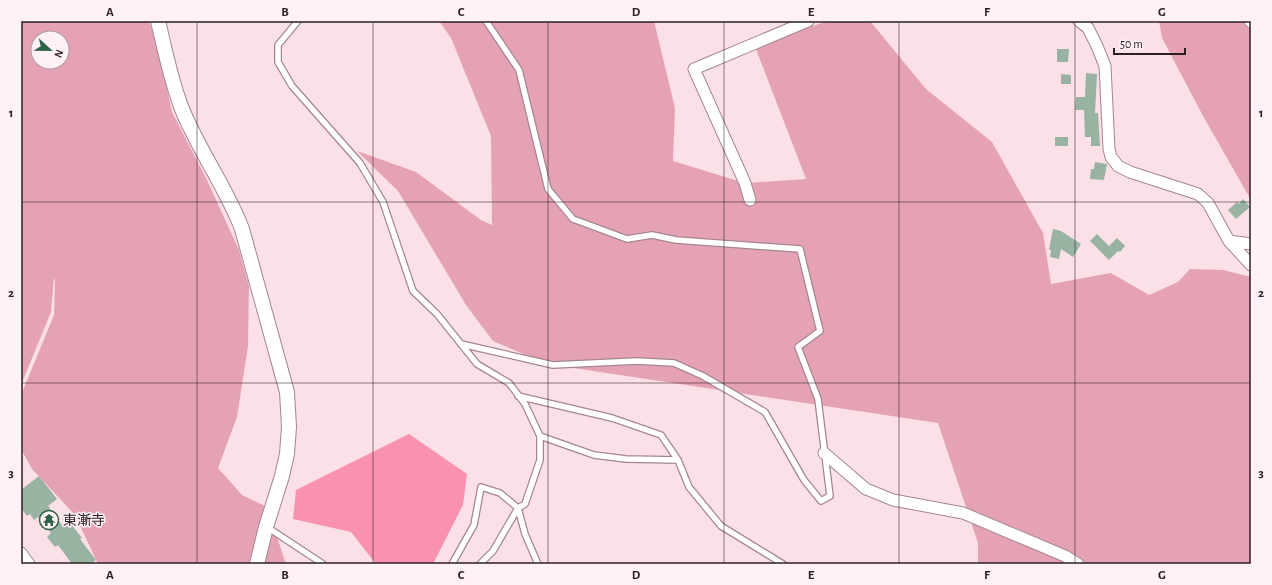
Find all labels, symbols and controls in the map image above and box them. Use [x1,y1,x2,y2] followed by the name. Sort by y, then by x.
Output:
[106,6,114,19] text: A
[281,6,289,19] text: B
[458,6,465,19] text: C
[632,6,641,19] text: D
[808,6,815,19] text: E
[984,6,991,19] text: F
[1158,6,1166,19] text: G
[30,30,70,70] north arrow
[1114,30,1185,56] scale bar
[1120,38,1143,50] text: 50 m
[52,48,65,59] text: N
[9,107,13,120] text: 1
[1259,107,1263,120] text: 1
[8,287,14,300] text: 2
[1258,287,1264,300] text: 2
[8,467,14,480] text: 3
[1258,467,1264,480] text: 3
[38,509,60,531] temple icon: 東漸寺
[63,513,105,528] place label: 東漸寺
[106,569,114,582] text: A
[281,569,289,582] text: B
[458,569,465,582] text: C
[632,569,641,582] text: D
[808,569,815,582] text: E
[984,569,991,582] text: F
[1158,569,1166,582] text: G

